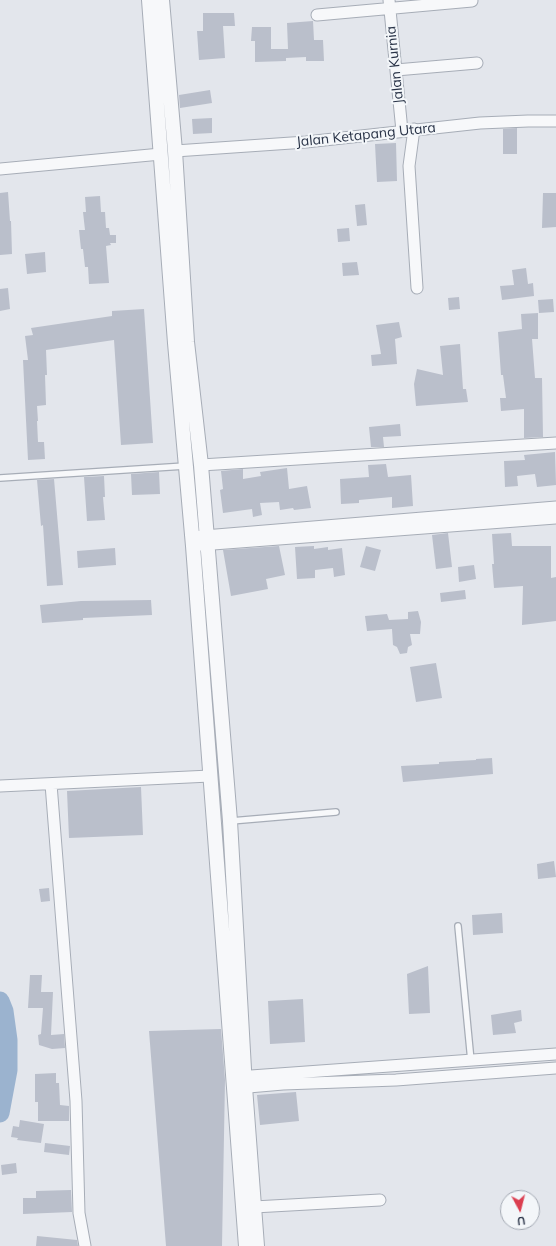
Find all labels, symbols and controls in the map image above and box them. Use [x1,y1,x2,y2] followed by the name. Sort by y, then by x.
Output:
[383,25,407,105] street label: Jalan Kurnia
[295,119,437,151] street label: Jalan Ketapang Utara
[500,1190,540,1230] north arrow
[516,1213,526,1228] text: U

